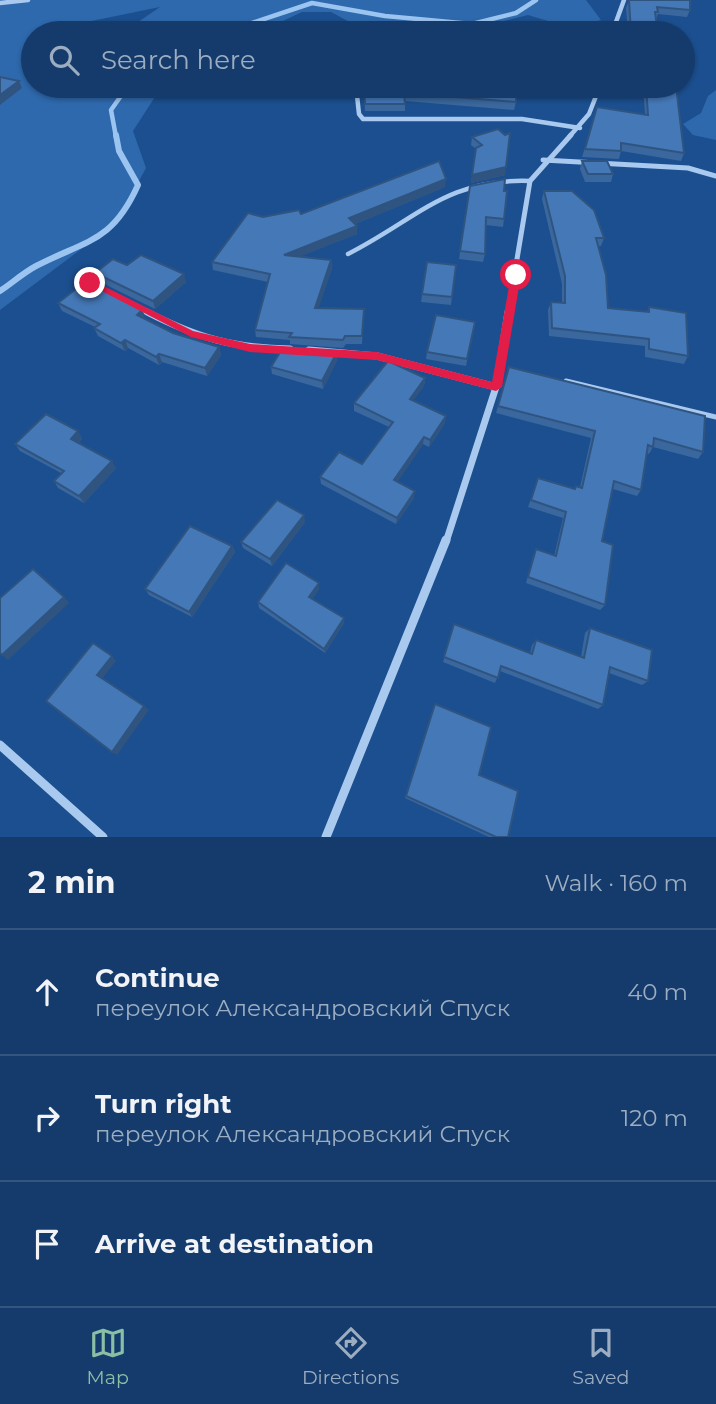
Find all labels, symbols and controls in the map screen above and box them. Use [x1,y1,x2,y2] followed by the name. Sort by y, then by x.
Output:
[21,21,695,98] search box
[45,41,83,79] icon: search
[101,44,256,76] text: Search here
[500,259,531,290] route start
[74,267,105,298] route end
[28,864,115,901] text: 2 min
[544,869,688,897] text: Walk · 160 m
[95,962,220,994] text: Continue
[28,973,66,1011] icon: ahead
[627,978,688,1006] text: 40 m
[95,994,510,1022] text: переулок Александровский Спуск
[95,1088,231,1120] text: Turn right
[28,1099,66,1137] icon: right
[621,1104,688,1132] text: 120 m
[95,1120,510,1148] text: переулок Александровский Спуск
[28,1225,66,1263] icon: arrive
[95,1228,374,1260] text: Arrive at destination
[87,1324,129,1389] tab: Map
[302,1324,399,1389] tab: Directions
[572,1324,629,1389] tab: Saved

